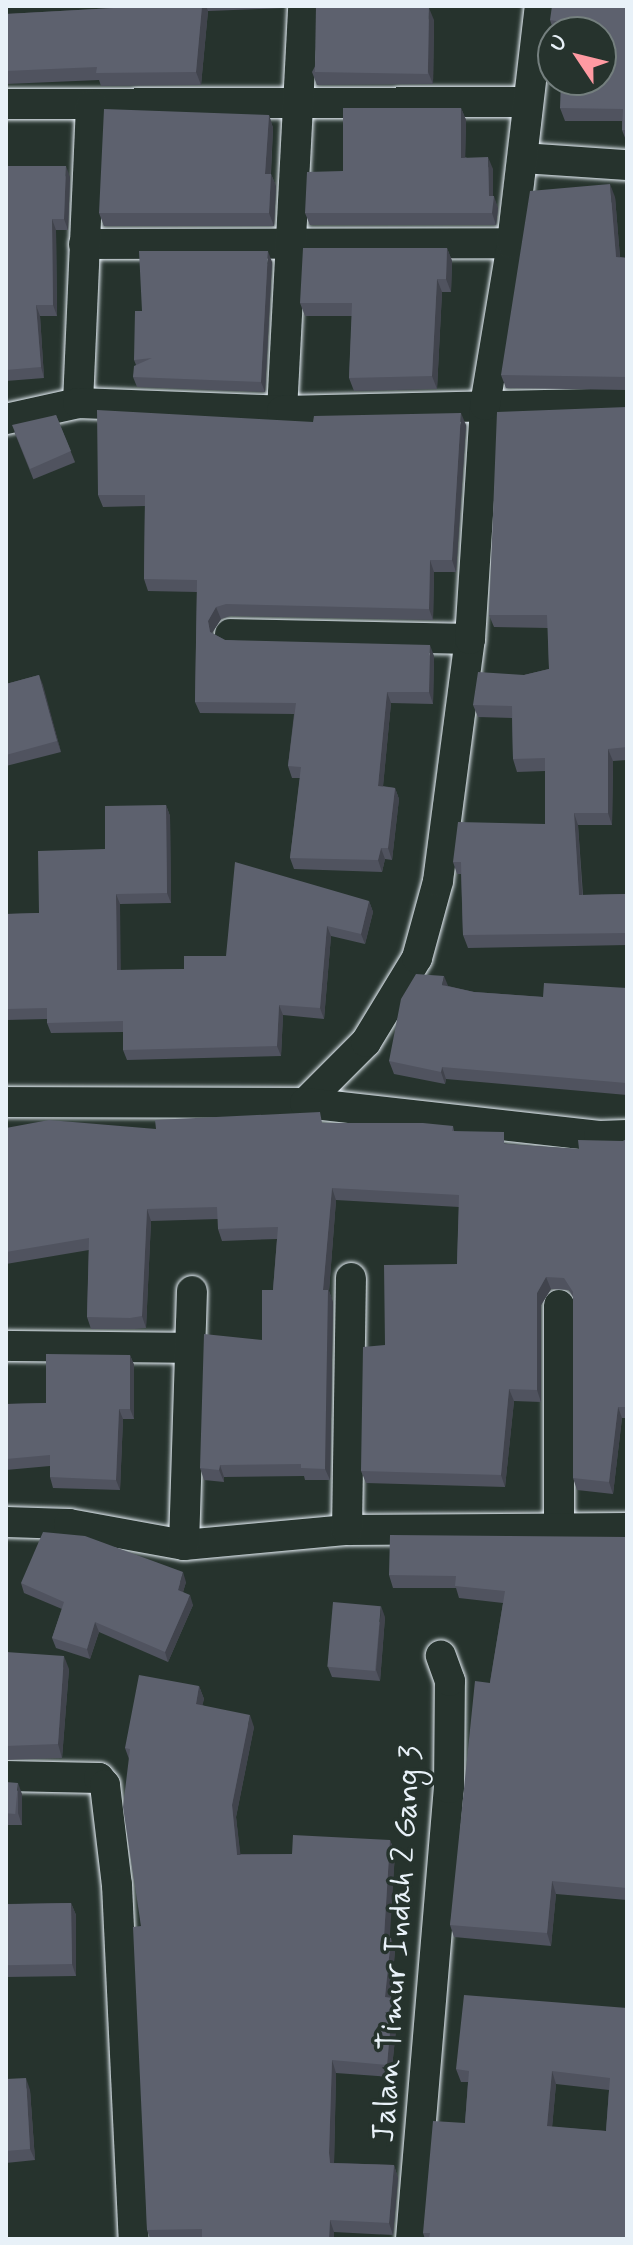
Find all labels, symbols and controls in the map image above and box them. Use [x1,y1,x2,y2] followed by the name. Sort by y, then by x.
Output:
[537,16,617,96] north arrow
[543,29,575,57] text: U
[365,1750,431,2138] street label: Jalan Timur Indah 2 Gang 3

